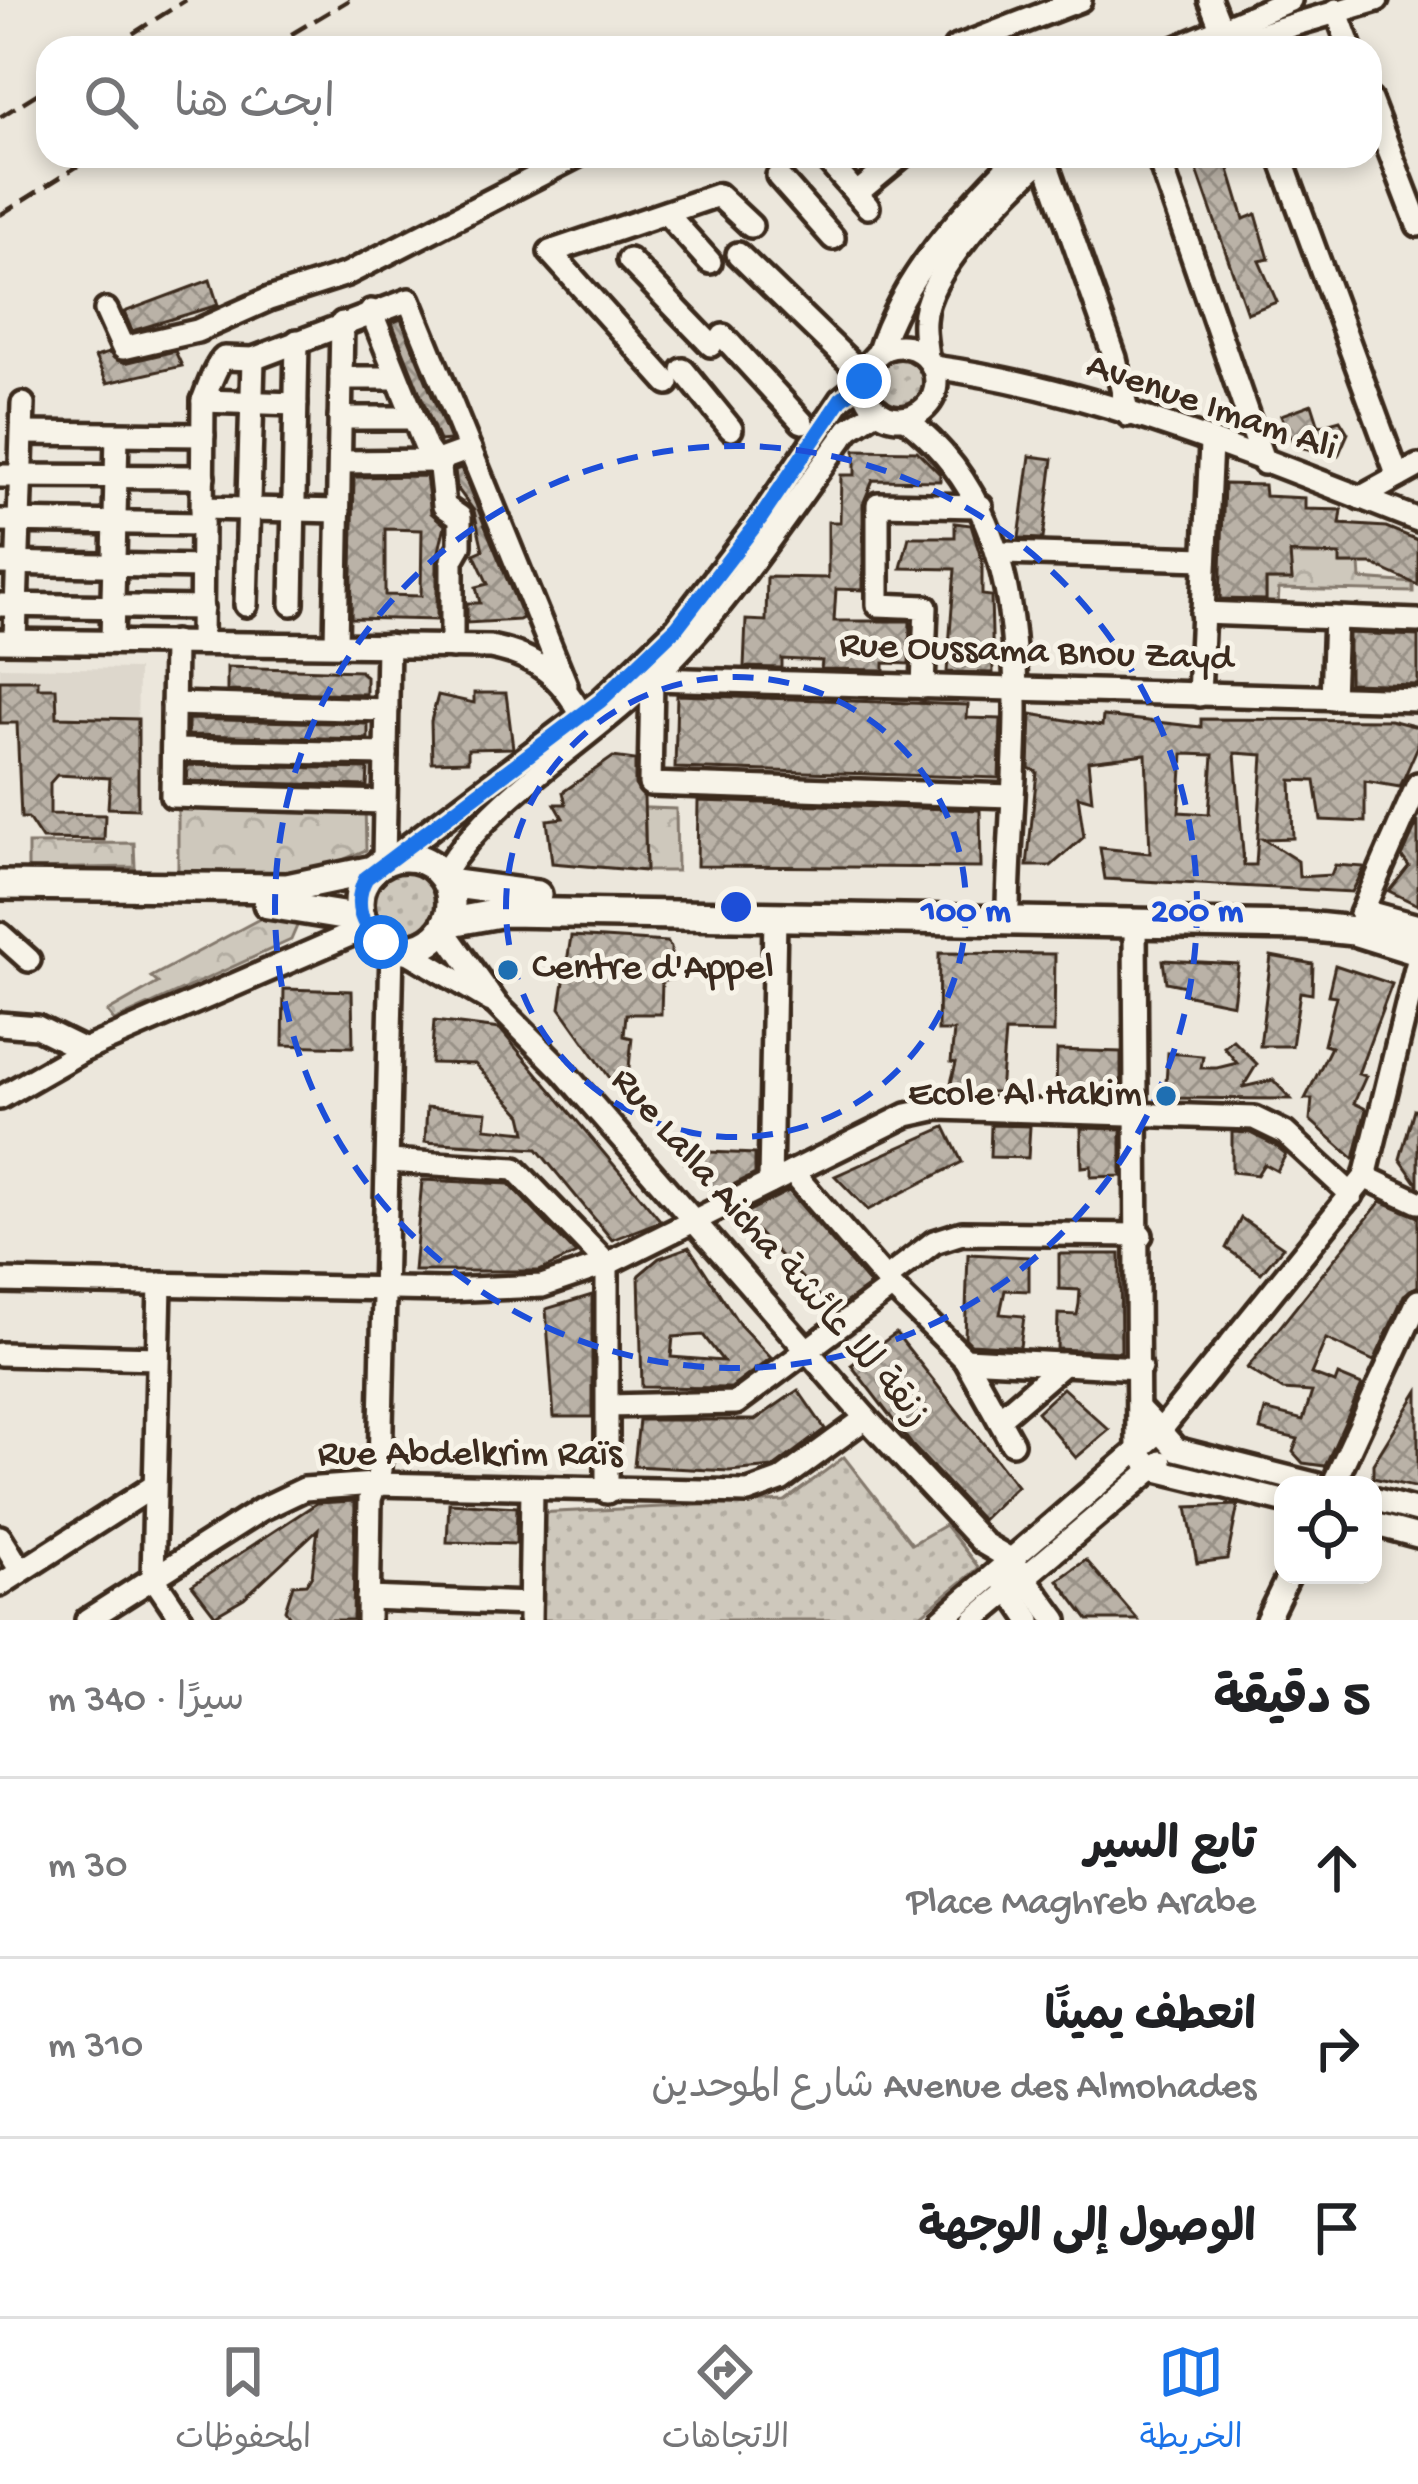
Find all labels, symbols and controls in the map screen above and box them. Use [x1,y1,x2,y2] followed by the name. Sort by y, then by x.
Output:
[36,36,1382,168] search box
[78,69,144,135] icon: search
[174,80,335,133] text: ابحث هنا
[1080,345,1342,473] street label: Avenue Imam Ali
[837,354,891,408] route end
[838,624,1237,684] street label: Rue Oussama Bnou Zayd
[715,886,757,928] centre of rings
[919,892,1011,935] text: 100 m
[1151,892,1244,935] text: 200 m
[354,915,408,969] route start
[532,947,774,993] place label: Centre d'Appel
[495,957,521,983] marker: Centre d'Appel
[599,1059,937,1439] street label: Rue Lalla Aicha زنقة للا عائشة
[908,1073,1142,1119] place label: Ecole Al Hakim
[1153,1083,1179,1109] marker: Ecole Al Hakim
[318,1433,624,1479] street label: Rue Abdelkrim Raïs
[1274,1476,1382,1584] map controls
[1274,1476,1382,1584] button: locate
[1213,1673,1370,1733] text: 5 دقيقة
[48,1679,244,1725] text: سيرًا · 340 m
[1085,1822,1256,1875] text: تابع السير
[1304,1835,1370,1901] icon: ahead
[48,1845,127,1891] text: 30 m
[907,1882,1256,1928] text: Place Maghreb Arabe
[1044,1993,1256,2046] text: انعطف يمينًا
[1304,2015,1370,2081] icon: right
[48,2025,143,2071] text: 310 m
[651,2066,1256,2112] text: Avenue des Almohades شارع الموحدين
[1304,2195,1370,2261] icon: arrive
[918,2205,1256,2258] text: الوصول إلى الوجهة
[175,2339,311,2465] tab: المحفوظات
[662,2339,789,2465] tab: الاتجاهات
[1140,2339,1243,2465] tab: الخريطة

